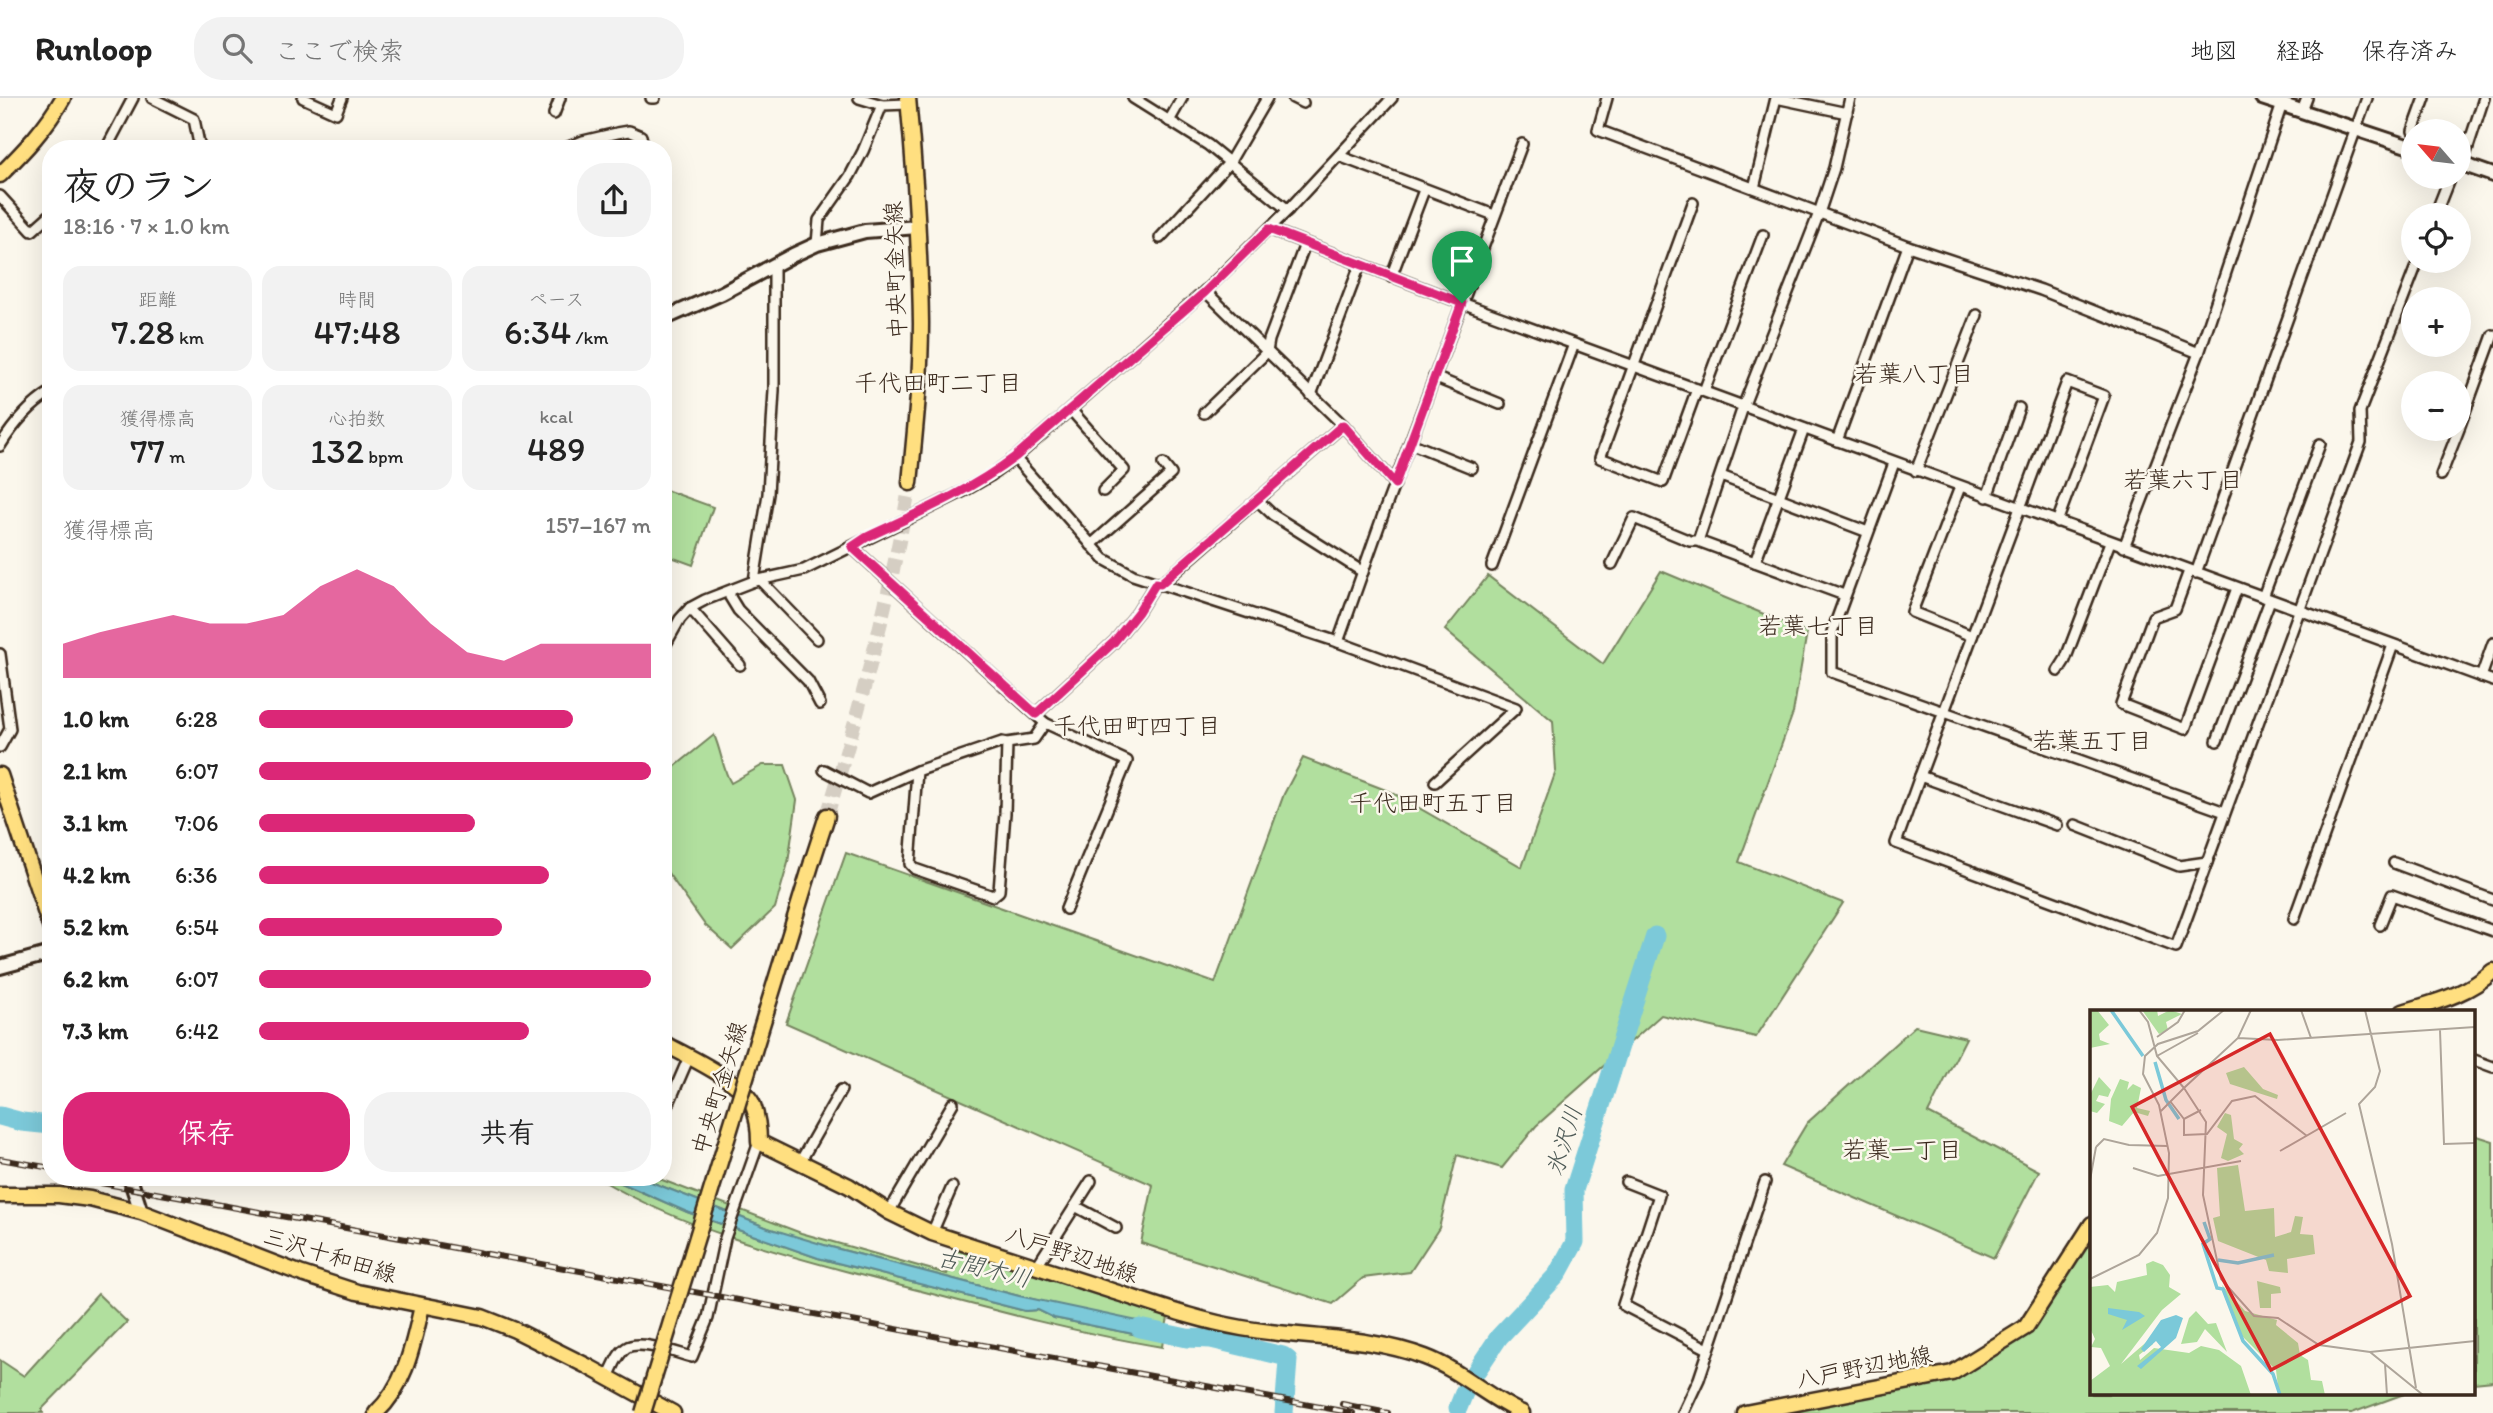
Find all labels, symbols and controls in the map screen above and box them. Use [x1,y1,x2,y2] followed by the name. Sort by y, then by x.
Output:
[194,17,684,80] search box
[35,29,152,68] text: Runloop
[218,29,256,67] icon: search
[274,35,404,67] text: ここで検索
[2190,36,2238,65] text: 地図
[2276,36,2324,65] text: 経路
[2362,36,2458,65] text: 保存済み
[2401,119,2471,189] north arrow
[2401,119,2471,441] map controls
[63,163,215,209] text: 夜のラン
[577,163,651,237] button: share
[879,201,911,339] street label: 中央町金矢線
[2401,203,2471,273] button: locate
[63,212,230,240] text: 18:16 · 7 × 1.0 km
[1432,231,1492,303] pin
[1443,242,1481,280] icon: arrive
[2401,287,2471,357] button: +
[139,288,177,311] text: 距離
[338,288,376,311] text: 時間
[528,288,584,311] text: ペース
[111,311,175,353] text: 7.28
[313,311,401,353] text: 47:48
[504,311,571,353] text: 6:34
[175,326,204,349] text: km
[571,326,609,349] text: /km
[1854,359,1974,388] district label: 若葉八丁目
[854,368,1022,397] district label: 千代田町二丁目
[2401,371,2471,441] button: −
[539,405,573,428] text: kcal
[120,407,196,430] text: 獲得標高
[328,407,386,430] text: 心拍数
[527,428,586,470] text: 489
[130,430,165,472] text: 77
[310,430,364,472] text: 132
[165,445,185,468] text: m
[364,445,404,468] text: bpm
[2123,465,2243,494] district label: 若葉六丁目
[545,511,651,539] text: 157–167 m
[63,516,155,544] text: 獲得標高
[1758,611,1878,640] district label: 若葉七丁目
[63,705,129,733] text: 1.0 km
[175,705,218,733] text: 6:28
[1053,711,1221,740] district label: 千代田町四丁目
[2032,726,2152,755] district label: 若葉五丁目
[63,757,127,785] text: 2.1 km
[175,757,218,785] text: 6:07
[1349,788,1517,817] district label: 千代田町五丁目
[63,809,127,837] text: 3.1 km
[175,809,218,837] text: 7:06
[63,861,130,889] text: 4.2 km
[175,861,218,889] text: 6:36
[63,913,128,941] text: 5.2 km
[175,913,219,941] text: 6:54
[63,965,129,993] text: 6.2 km
[175,965,218,993] text: 6:07
[2090,1010,2476,1396] inset map
[63,1017,128,1045] text: 7.3 km
[175,1017,219,1045] text: 6:42
[685,1018,753,1158] street label: 中央町金矢線
[63,1092,350,1172] button: 保存
[364,1092,651,1172] button: 共有
[1539,1102,1588,1180] water label: 氷沢川
[1842,1135,1962,1164] district label: 若葉一丁目
[1002,1219,1142,1289] street label: 八戸野辺地線
[260,1221,400,1289] street label: 三沢十和田線
[934,1242,1034,1293] water label: 古間木川
[1794,1340,1934,1394] street label: 八戸野辺地線

